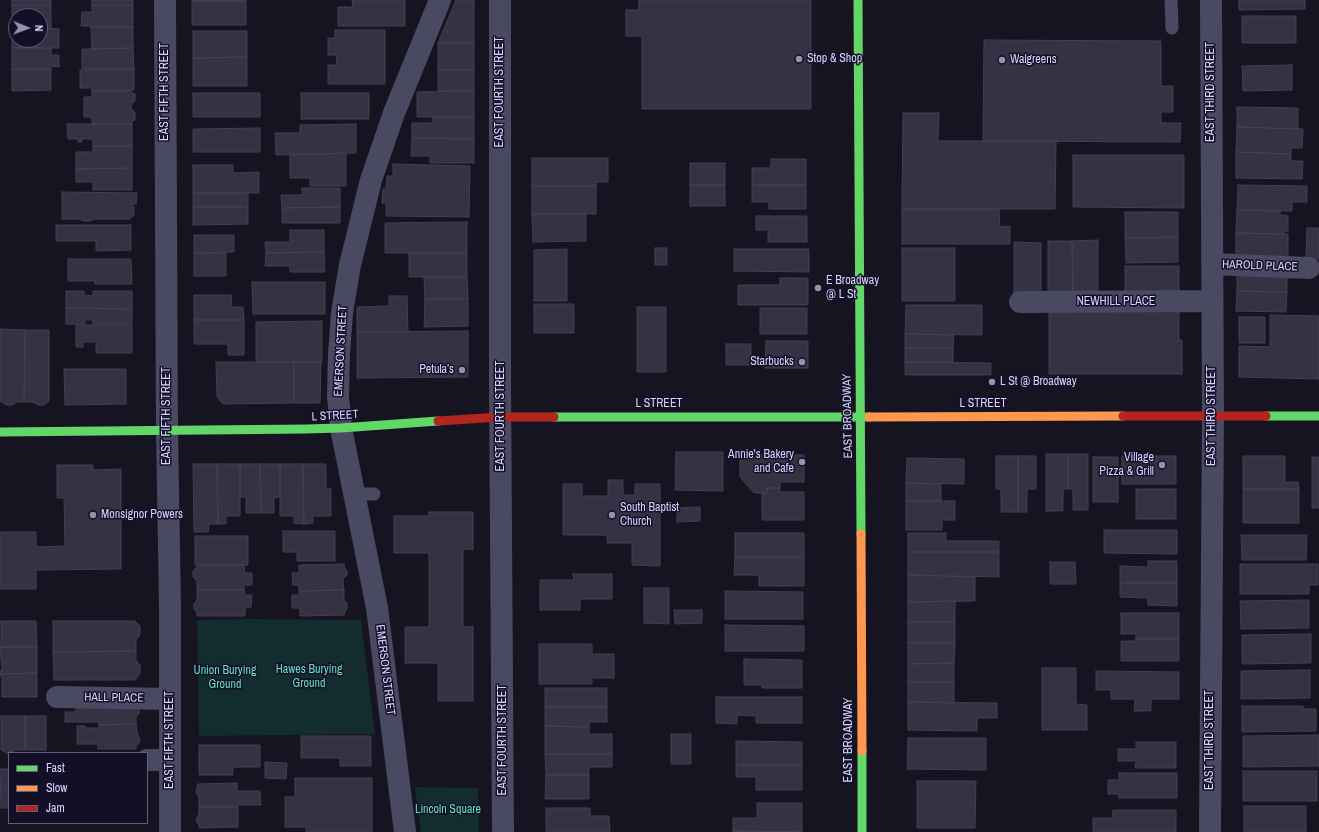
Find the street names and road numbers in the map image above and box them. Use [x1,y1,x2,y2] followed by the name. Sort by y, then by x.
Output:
[493,37,507,147] street label: EAST FOURTH STREET
[1204,42,1218,142] street label: EAST THIRD STREET
[158,43,172,141] street label: EAST FIFTH STREET
[1222,257,1298,275] street label: HAROLD PLACE
[1077,295,1155,309] street label: NEWHILL PLACE
[331,305,351,397] street label: EMERSON STREET
[494,361,508,471] street label: EAST FOURTH STREET
[1205,366,1219,466] street label: EAST THIRD STREET
[160,367,174,465] street label: EAST FIFTH STREET
[840,373,856,459] street label: EAST BROADWAY
[635,397,683,411] street label: L STREET
[959,397,1007,411] street label: L STREET
[311,408,359,424] street label: L STREET
[372,624,398,716] street label: EMERSON STREET
[496,685,510,795] street label: EAST FOURTH STREET
[84,690,144,706] street label: HALL PLACE
[1203,690,1217,790] street label: EAST THIRD STREET
[163,691,177,789] street label: EAST FIFTH STREET
[842,698,856,782] street label: EAST BROADWAY

